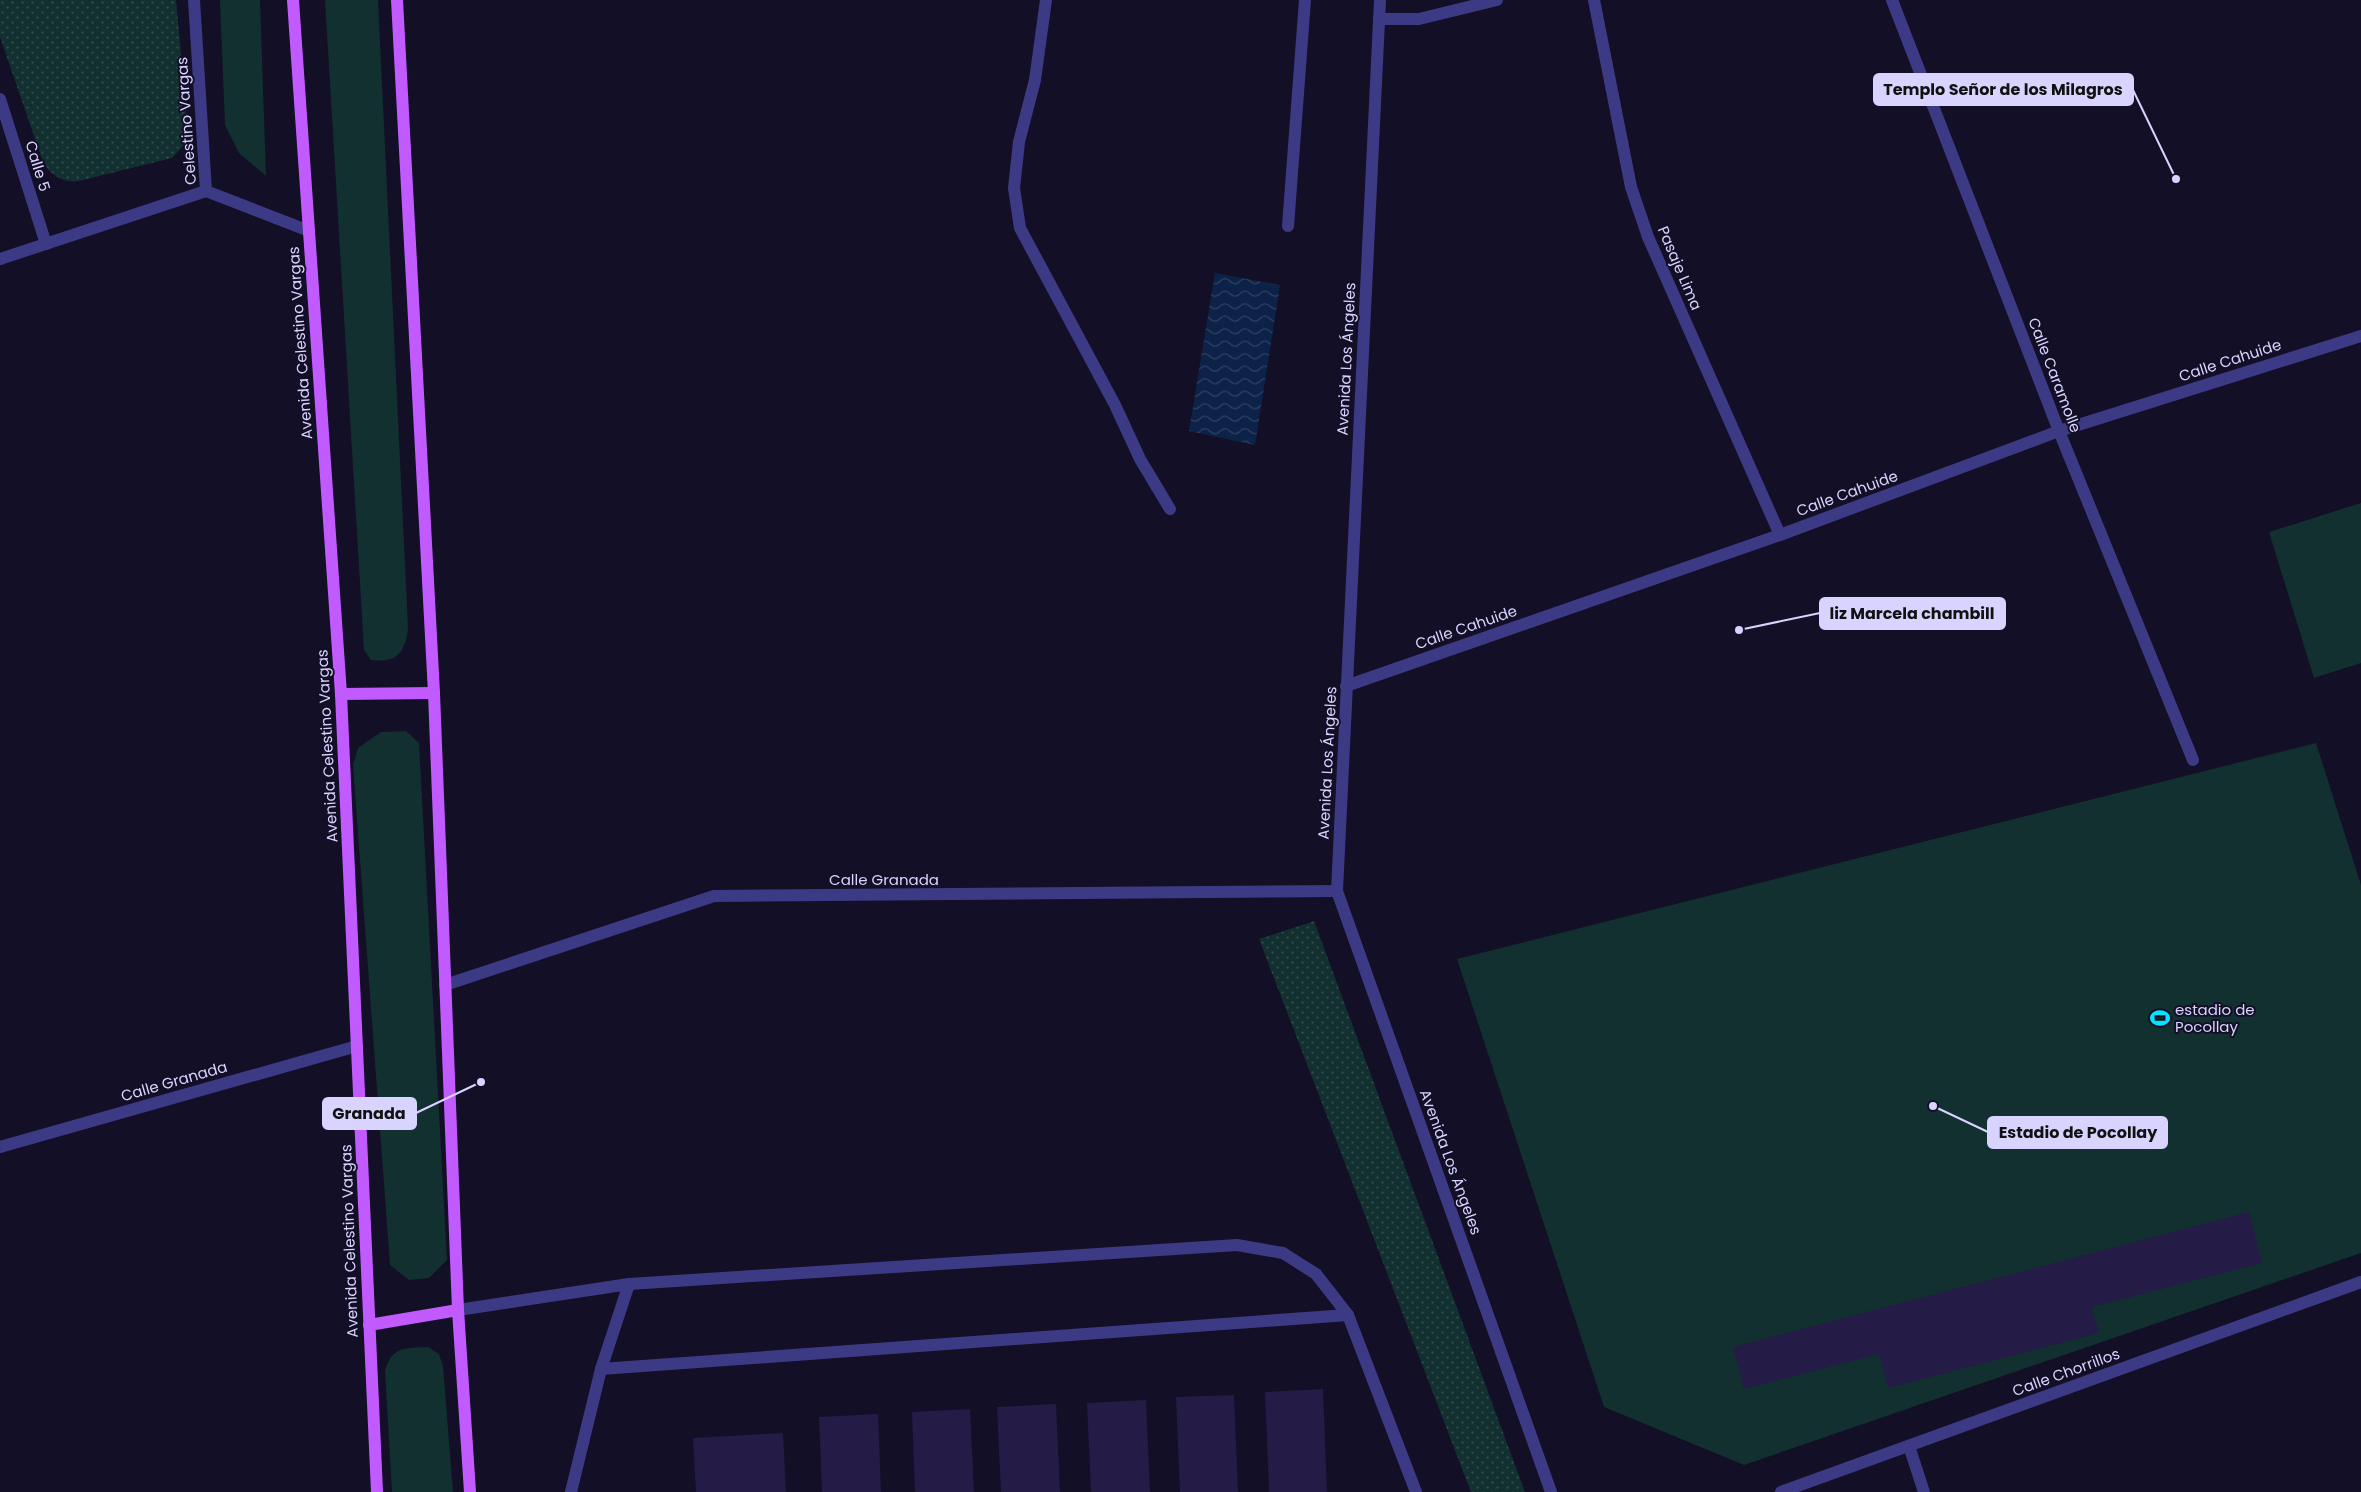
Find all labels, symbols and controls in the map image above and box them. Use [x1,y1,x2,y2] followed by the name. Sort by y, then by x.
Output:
[171,56,201,186] street label: Celestino Vargas
[1874,74,2133,105] callout: Templo Señor de los Milagros
[1883,78,2123,101] text: Templo Señor de los Milagros
[20,138,56,194] street label: Calle 5
[1653,223,1707,313] street label: Pasaje Lima
[283,246,317,440] street label: Avenida Celestino Vargas
[1332,282,1361,436] street label: Avenida Los Ángeles
[2023,314,2087,436] street label: Calle Caramolle
[2176,334,2284,386] street label: Calle Cahuide
[1793,465,1901,521] street label: Calle Cahuide
[1820,598,2005,629] callout: liz Marcela chambill
[1412,600,1520,654] street label: Calle Cahuide
[1830,602,1994,625] text: liz Marcela chambill
[311,649,343,843] street label: Avenida Celestino Vargas
[1313,686,1342,840] street label: Avenida Los Ángeles
[829,869,939,890] street label: Calle Granada
[2175,999,2255,1037] place label: estadio de Pocollay
[2149,1007,2171,1029] sports icon: estadio de Pocollay
[118,1056,230,1106] street label: Calle Granada
[1415,1086,1487,1238] street label: Avenida Los Ángeles
[323,1098,416,1129] callout: Granada
[332,1102,406,1125] text: Granada
[1988,1117,2167,1148] callout: Estadio de Pocollay
[1999,1121,2158,1144] text: Estadio de Pocollay
[335,1144,363,1338] street label: Avenida Celestino Vargas
[2009,1343,2123,1401] street label: Calle Chorrillos

